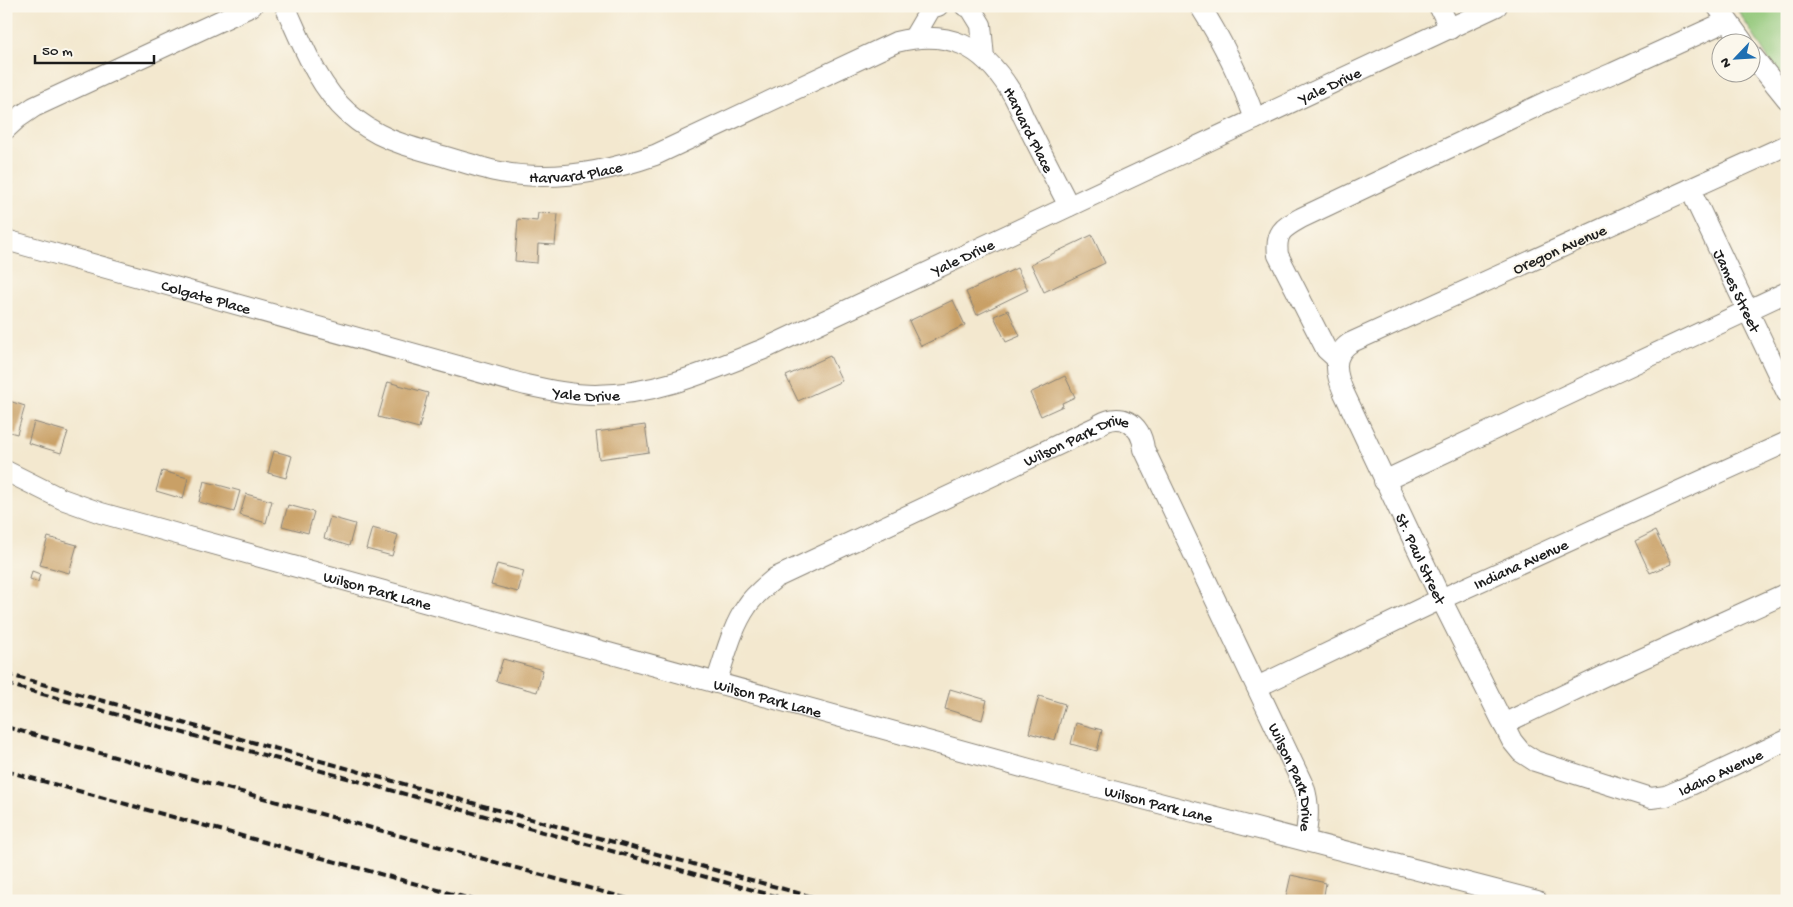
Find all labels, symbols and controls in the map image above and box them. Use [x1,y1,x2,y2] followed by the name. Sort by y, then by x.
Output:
[35,32,154,64] scale bar
[1710,32,1760,82] north arrow
[42,43,73,61] text: 50 m
[1717,55,1736,70] text: N
[1295,65,1366,111] street label: Yale Drive
[998,84,1056,177] street label: Harvard Place
[529,159,626,189] street label: Harvard Place
[1511,222,1611,280] street label: Oregon Avenue
[928,236,999,283] street label: Yale Drive
[1707,247,1763,337] street label: James Street
[159,278,253,321] street label: Colgate Place
[549,384,622,408] street label: Yale Drive
[1022,413,1133,473] street label: Wilson Park Drive
[1389,511,1449,610] street label: St. Paul Street
[1472,536,1573,596] street label: Indiana Avenue
[321,569,434,617] street label: Wilson Park Lane
[711,676,824,724] street label: Wilson Park Lane
[1262,721,1314,833] street label: Wilson Park Drive
[1676,746,1767,802] street label: Idaho Avenue
[1102,783,1215,830] street label: Wilson Park Lane

